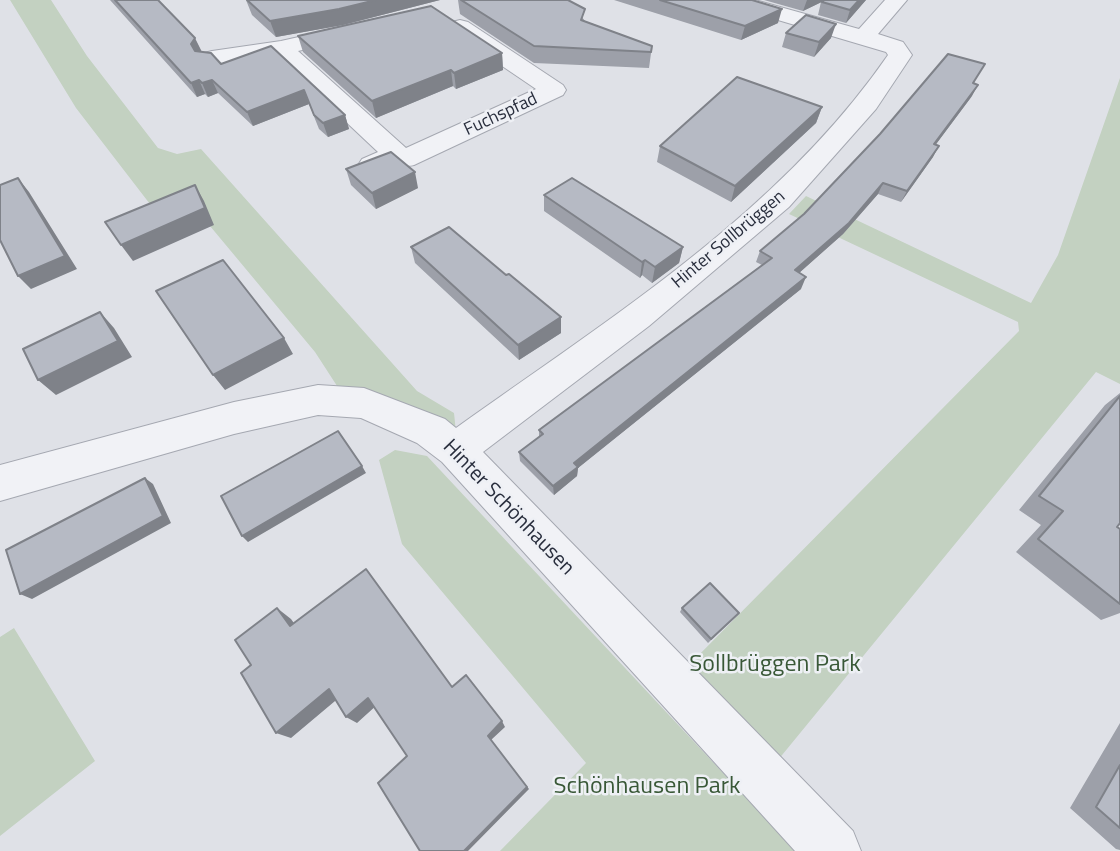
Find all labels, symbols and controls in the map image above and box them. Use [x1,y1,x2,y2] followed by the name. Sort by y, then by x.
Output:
[461,89,541,141] street label: Fuchspfad
[668,186,790,294] street label: Hinter Sollbrüggen
[437,435,579,581] street label: Hinter Schönhausen
[689,651,861,679] park label: Sollbrüggen Park
[554,773,740,801] park label: Schönhausen Park

